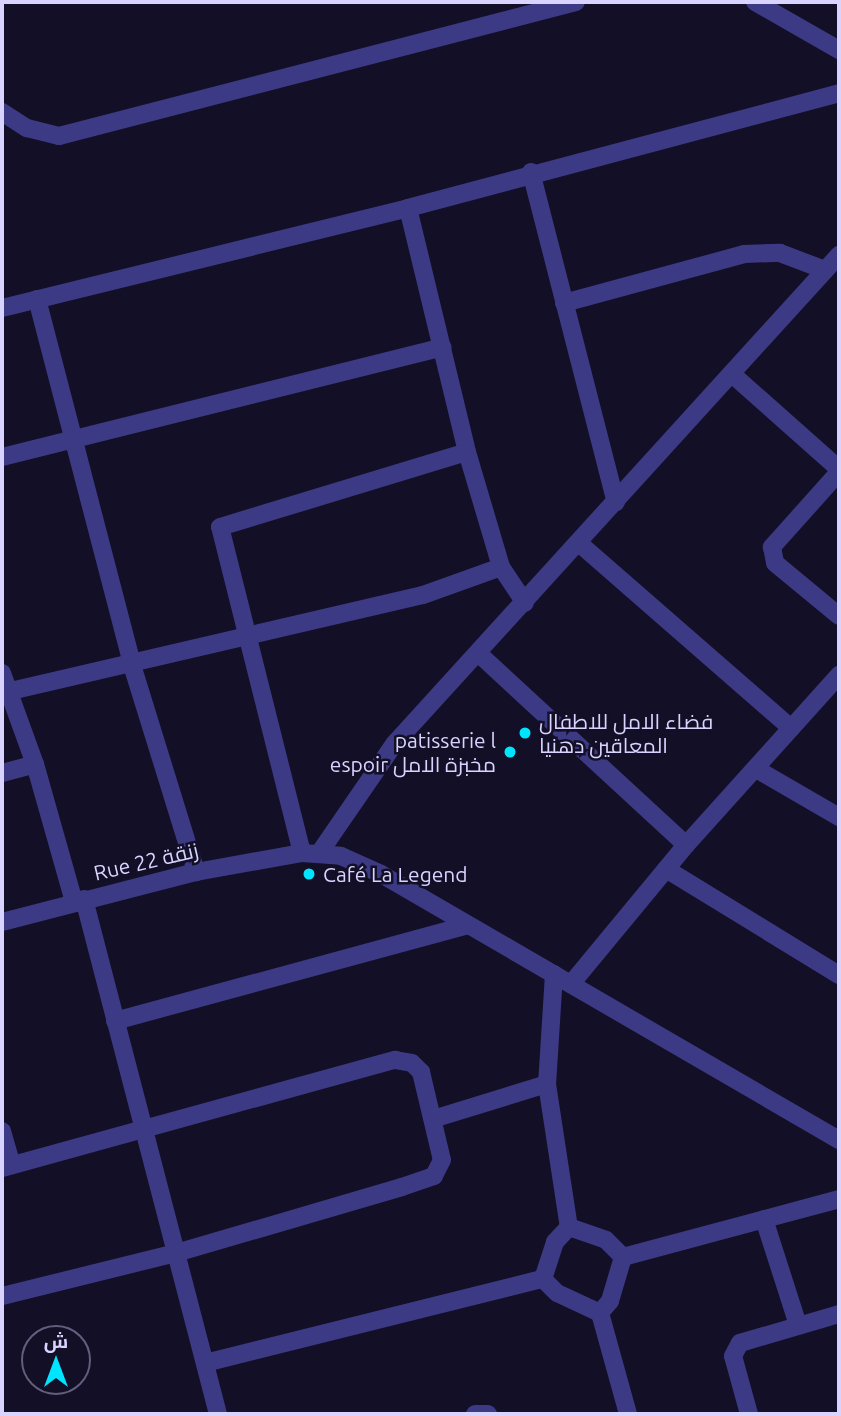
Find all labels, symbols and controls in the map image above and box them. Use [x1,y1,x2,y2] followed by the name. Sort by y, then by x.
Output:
[539,708,713,758] place label: فضاء الامل للاطفال المعاقين دهنيا
[517,725,533,741] marker: فضاء الامل للاطفال المعاقين دهنيا
[330,727,496,777] place label: patisserie l espoir مخبزة الامل
[502,744,518,760] marker: patisserie l espoir مخبزة الامل
[91,837,201,885] street label: Rue 22 زنقة
[323,861,468,887] place label: Café La Legend
[301,866,317,882] marker: Café La Legend
[21,1325,91,1395] north arrow
[44,1330,68,1352] text: ش

